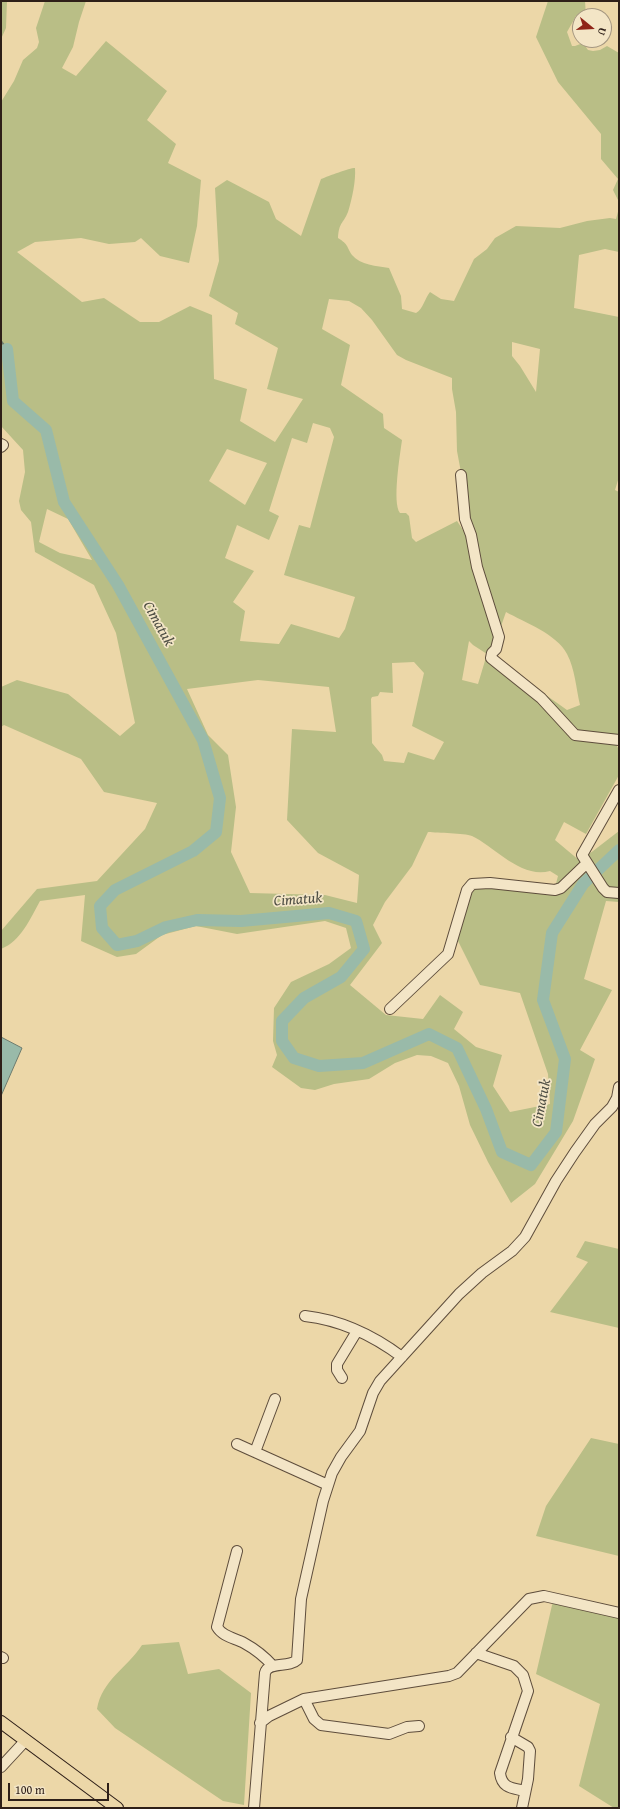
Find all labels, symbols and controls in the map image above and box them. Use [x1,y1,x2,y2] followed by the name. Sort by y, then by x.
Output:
[572,8,612,48] north arrow
[594,25,611,37] text: U
[138,598,178,650] water label: Cimatuk
[273,889,323,911] water label: Cimatuk
[529,1077,555,1129] water label: Cimatuk
[10,1775,111,1801] scale bar
[15,1781,45,1798] text: 100 m

